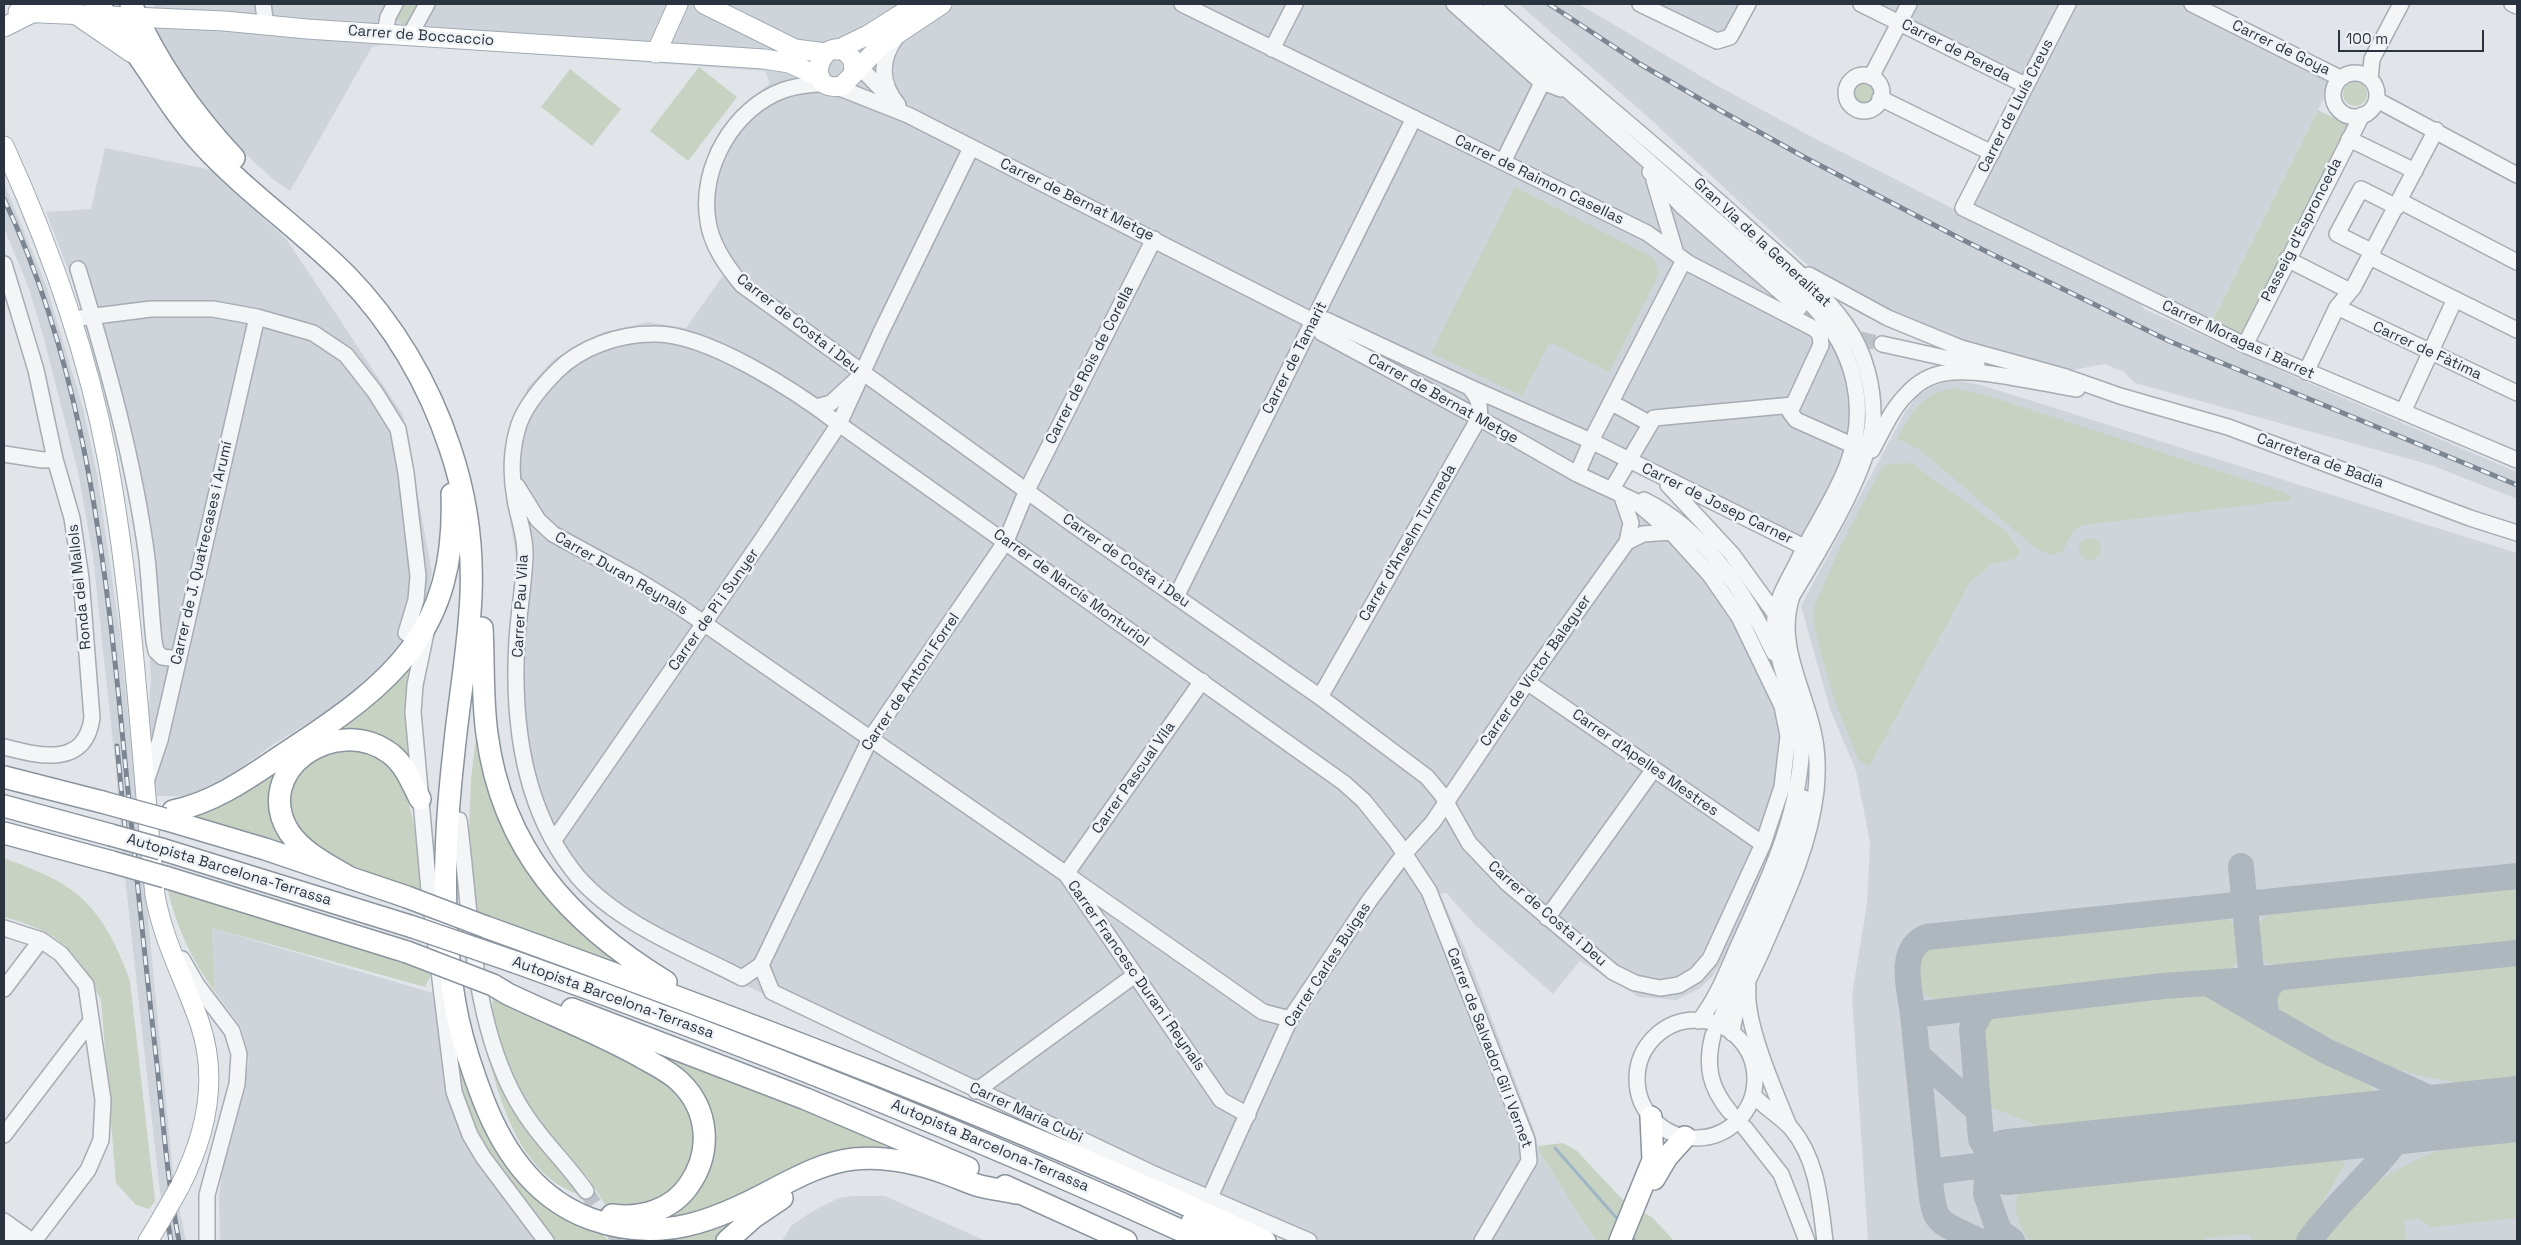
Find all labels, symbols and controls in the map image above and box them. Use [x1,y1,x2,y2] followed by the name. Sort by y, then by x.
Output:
[1898,16,2014,86] street label: Carrer de Pereda
[2229,16,2333,80] street label: Carrer de Goya
[2341,20,2487,52] scale bar
[347,22,495,50] street label: Carrer de Boccaccio
[2346,29,2388,48] text: 100 m
[1974,36,2058,176] street label: Carrer de Lluís Creus
[1452,131,1626,229] street label: Carrer de Raimon Casellas
[997,155,1157,245] street label: Carrer de Bernat Metge
[2258,155,2346,305] street label: Passeig d'Espronceda
[1690,175,1834,311] street label: Gran Via de la Generalitat
[733,270,863,378] street label: Carrer de Costa i Deu
[1042,283,1138,447] street label: Carrer de Rois de Corella
[2159,297,2317,383] street label: Carrer Moragas i Barret
[1259,299,1331,417] street label: Carrer de Tamarit
[2370,318,2484,384] street label: Carrer de Fàtima
[1365,350,1521,448] street label: Carrer de Bernat Metge
[2254,430,2386,492] street label: Carretera de Badia
[167,440,237,666] street label: Carrer de J. Quatrecases i Arumí
[1639,460,1795,548] street label: Carrer de Josep Carner
[1356,461,1460,625] street label: Carrer d'Anselm Turmeda
[1059,510,1193,612] street label: Carrer de Costa i Deu
[64,523,96,651] street label: Ronda del Mallols
[990,525,1152,651] street label: Carrer de Narcís Monturiol
[551,529,691,619] street label: Carrer Duran Reynals
[665,545,763,675] street label: Carrer de Pi i Sunyer
[509,554,533,658] street label: Carrer Pau Vila
[1477,592,1595,750] street label: Carrer de Víctor Balaguer
[858,610,964,754] street label: Carrer de Antoni Forrel
[1568,706,1722,820] street label: Carrer d'Apelles Mestres
[1089,719,1179,837] street label: Carrer Pascual Vila
[124,830,334,910] street label: Autopista Barcelona-Terrassa
[1484,857,1610,971] street label: Carrer de Costa i Deu
[1063,877,1209,1075] street label: Carrer Francesc Duran i Reynals
[1281,899,1375,1031] street label: Carrer Carles Buigas
[1442,945,1536,1151] street label: Carrer de Salvador Gil i Vernet
[510,953,716,1043] street label: Autopista Barcelona-Terrassa
[966,1079,1086,1147] street label: Carrer María Cubi
[888,1096,1092,1196] street label: Autopista Barcelona-Terrassa

